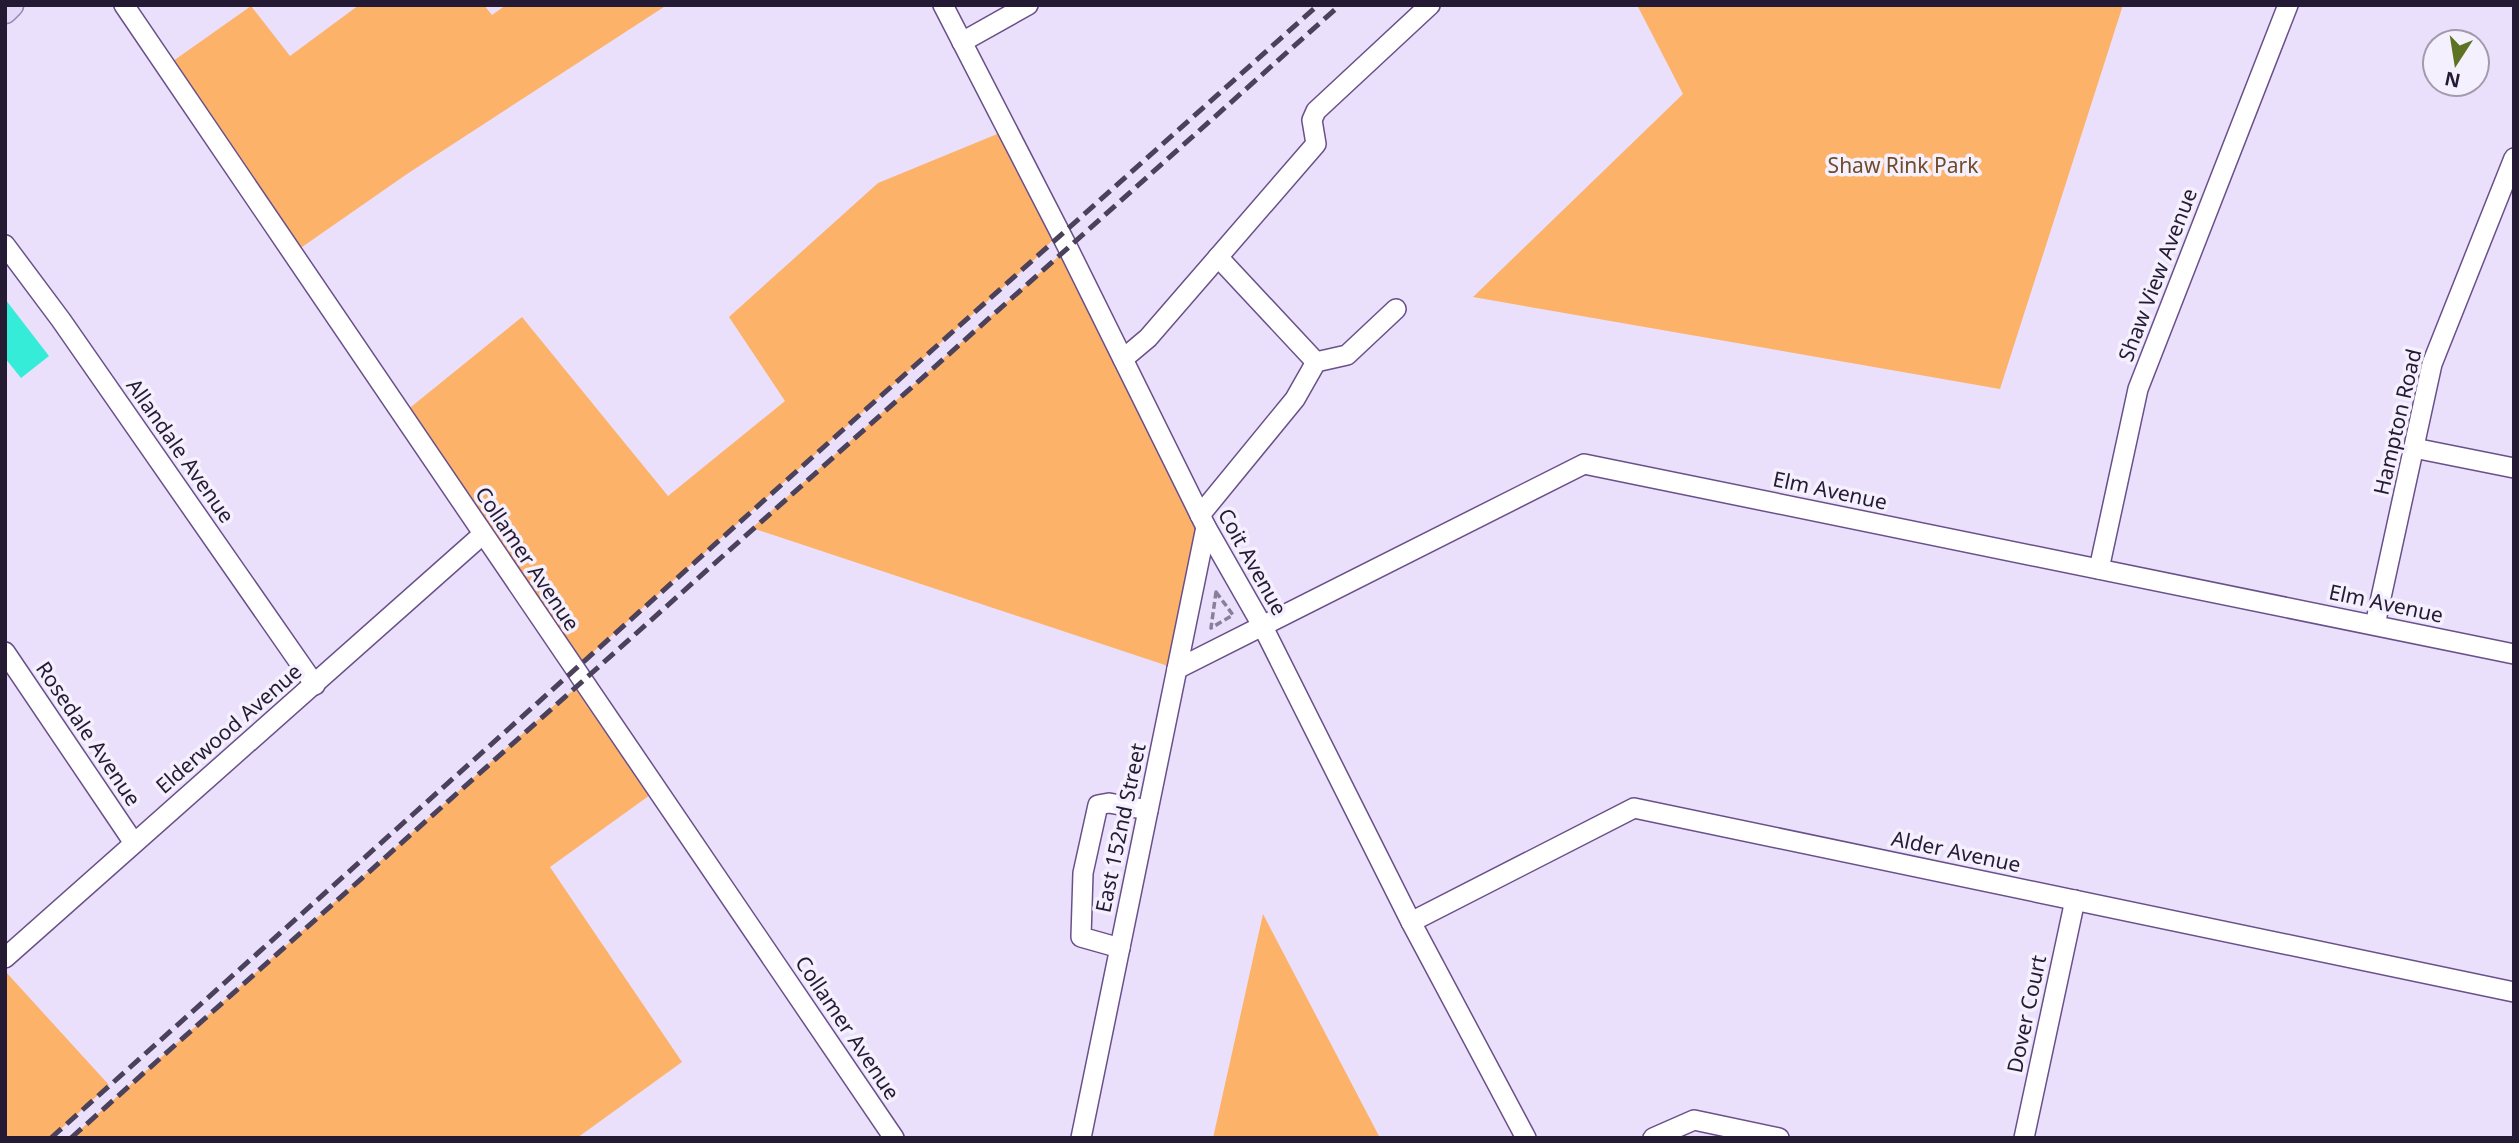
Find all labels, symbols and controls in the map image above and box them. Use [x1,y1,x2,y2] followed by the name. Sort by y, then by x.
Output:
[2421,28,2491,98] north arrow
[2442,65,2463,94] text: N
[1828,151,1979,179] park label: Shaw Rink Park
[2111,184,2203,365] street label: Shaw View Avenue
[2367,346,2427,498] street label: Hampton Road
[121,373,241,528] street label: Allandale Avenue
[1771,464,1890,516] street label: Elm Avenue
[469,481,586,636] street label: Collamer Avenue
[1212,503,1294,620] street label: Coit Avenue
[2327,577,2446,629] street label: Elm Avenue
[30,656,148,811] street label: Rosedale Avenue
[150,657,307,799] street label: Elderwood Avenue
[1088,740,1152,915] street label: East 152nd Street
[1889,824,2023,878] street label: Alder Avenue
[789,950,906,1105] street label: Collamer Avenue
[2000,952,2052,1075] street label: Dover Court

